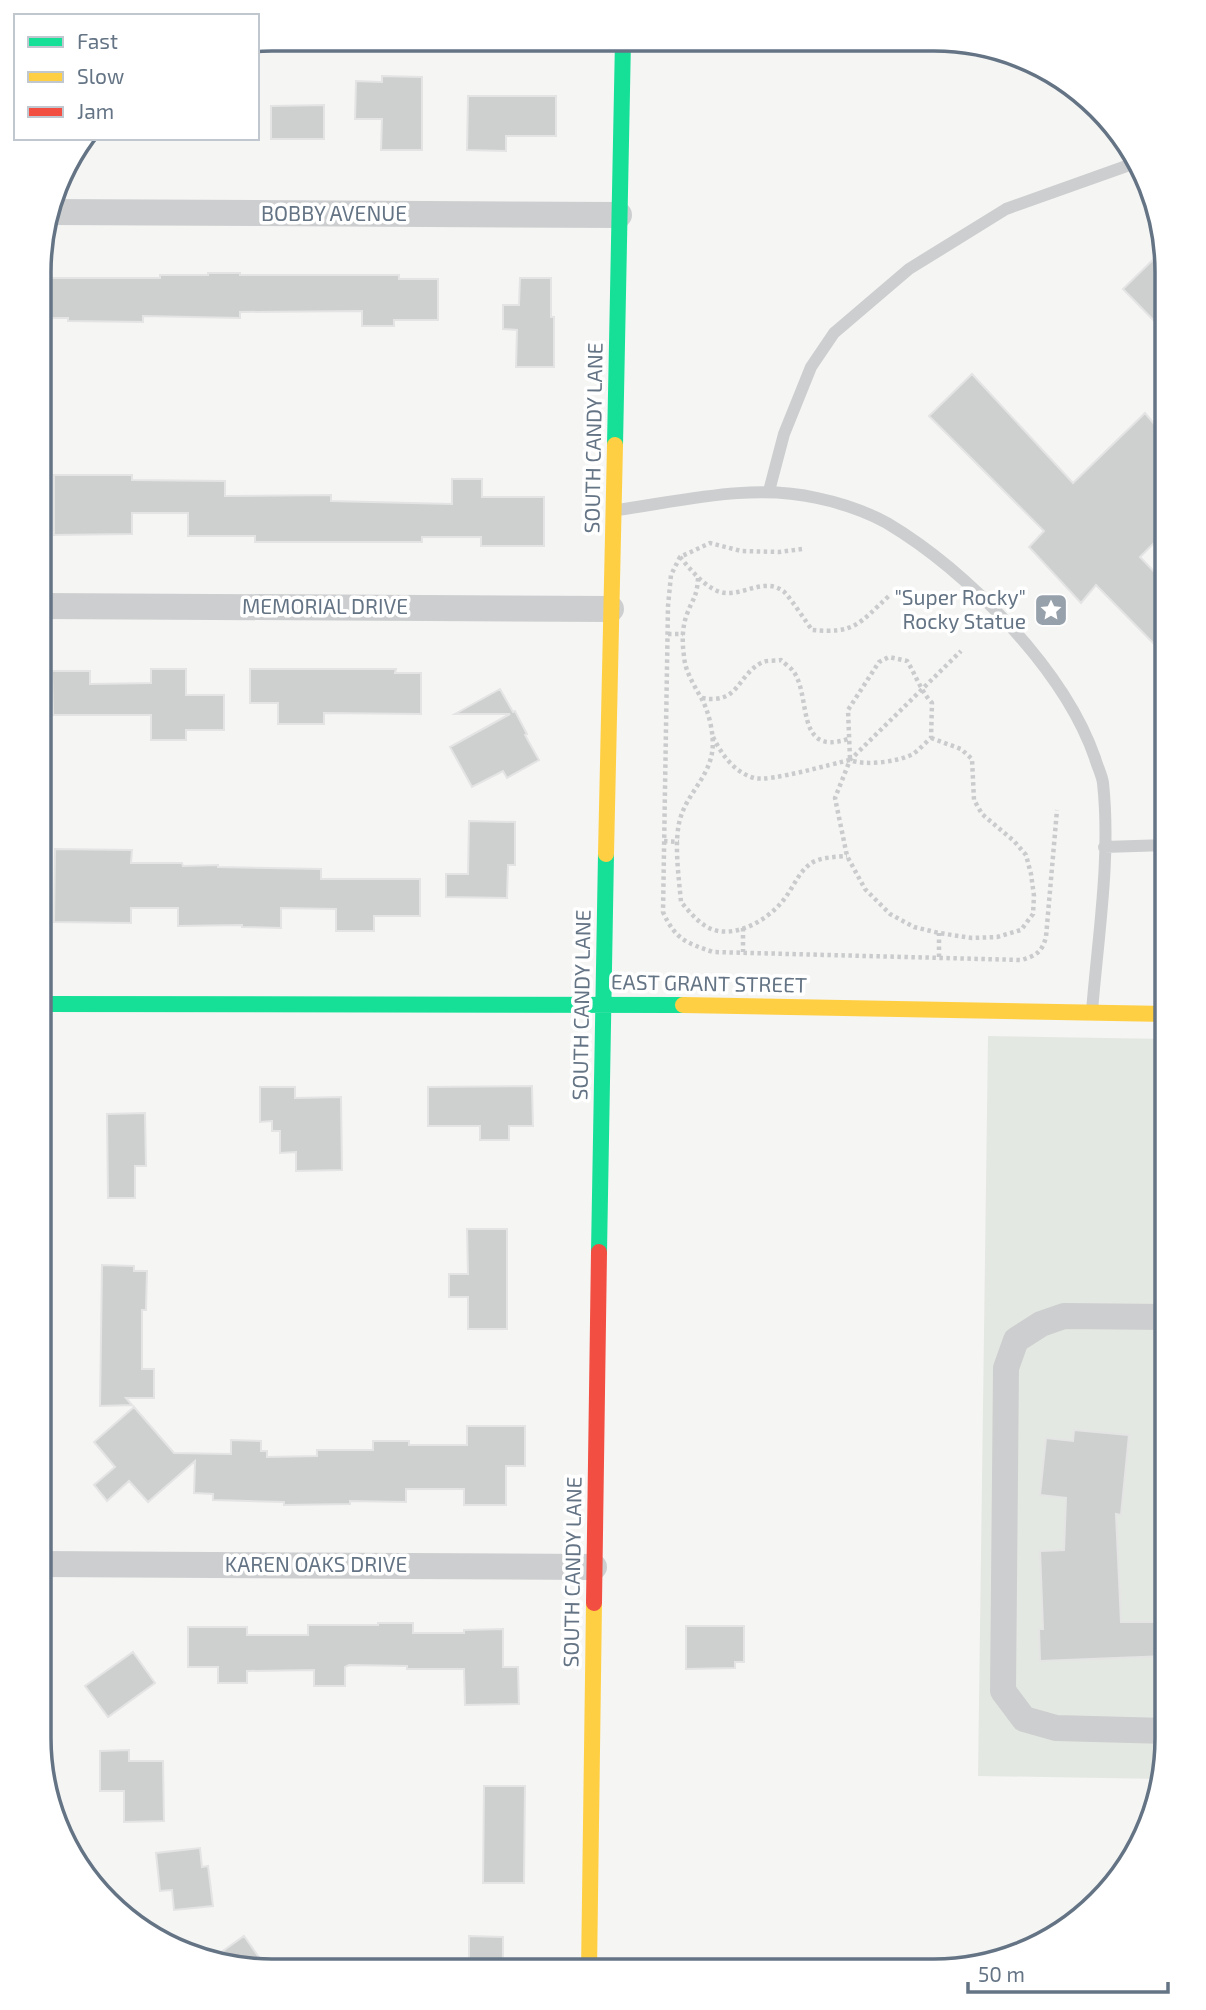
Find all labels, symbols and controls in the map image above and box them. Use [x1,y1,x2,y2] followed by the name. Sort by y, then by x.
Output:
[14,14,259,140] legend
[77,28,118,53] text: Fast
[77,63,124,88] text: Slow
[77,98,114,123] text: Jam
[261,200,407,225] street label: BOBBY AVENUE
[578,342,607,533] street label: SOUTH CANDY LANE
[894,584,1026,633] place label: "Super Rocky" Rocky Statue
[1032,591,1070,629] place icon: "Super Rocky" Rocky Statue
[242,593,408,618] street label: MEMORIAL DRIVE
[566,909,595,1100] street label: SOUTH CANDY LANE
[611,968,807,997] street label: EAST GRANT STREET
[557,1476,586,1667] street label: SOUTH CANDY LANE
[225,1551,407,1576] street label: KAREN OAKS DRIVE
[968,1951,1168,1995] scale bar
[978,1961,1025,1986] text: 50 m

